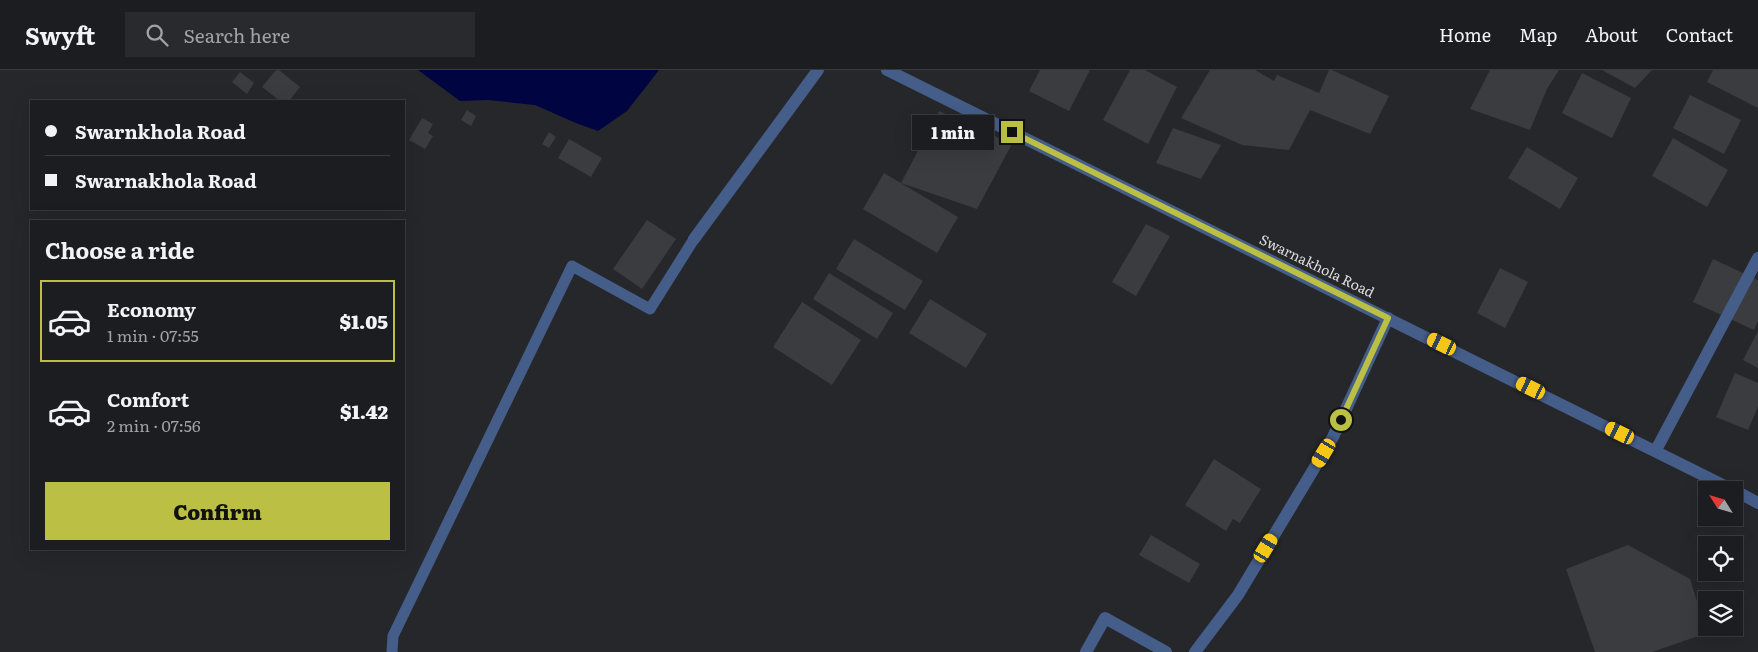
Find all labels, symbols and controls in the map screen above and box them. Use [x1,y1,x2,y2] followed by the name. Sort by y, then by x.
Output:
[125,12,475,57] search box
[25,17,95,52] text: Swyft
[143,21,171,49] icon: search
[183,21,290,49] text: Search here
[1439,21,1491,48] text: Home
[1519,21,1557,48] text: Map
[1585,21,1638,48] text: About
[1666,21,1733,48] text: Contact
[912,114,994,150] callout: 1 min
[75,117,246,145] text: Swarnkhola Road
[931,120,975,144] text: 1 min
[1001,121,1023,143] route end
[75,166,257,194] text: Swarnakhola Road
[1257,229,1379,302] street label: Swarnakhola Road
[45,233,194,266] text: Choose a ride
[107,295,196,323] text: Economy
[47,299,92,344] icon: car
[339,307,388,335] text: $1.05
[107,323,199,347] text: 1 min · 07:55
[1425,331,1458,357] car
[1514,375,1547,401] car
[107,385,189,413] text: Comfort
[47,389,92,434] icon: car
[340,397,388,425] text: $1.42
[1330,409,1352,431] route start
[107,413,201,437] text: 2 min · 07:56
[1603,420,1636,446] car
[1309,436,1338,470] car
[1698,481,1742,526] north arrow
[1698,481,1743,636] map controls
[45,482,390,540] button: Confirm
[1251,531,1280,565] car
[1698,536,1743,581] button: locate
[1698,591,1743,636] button: layers

